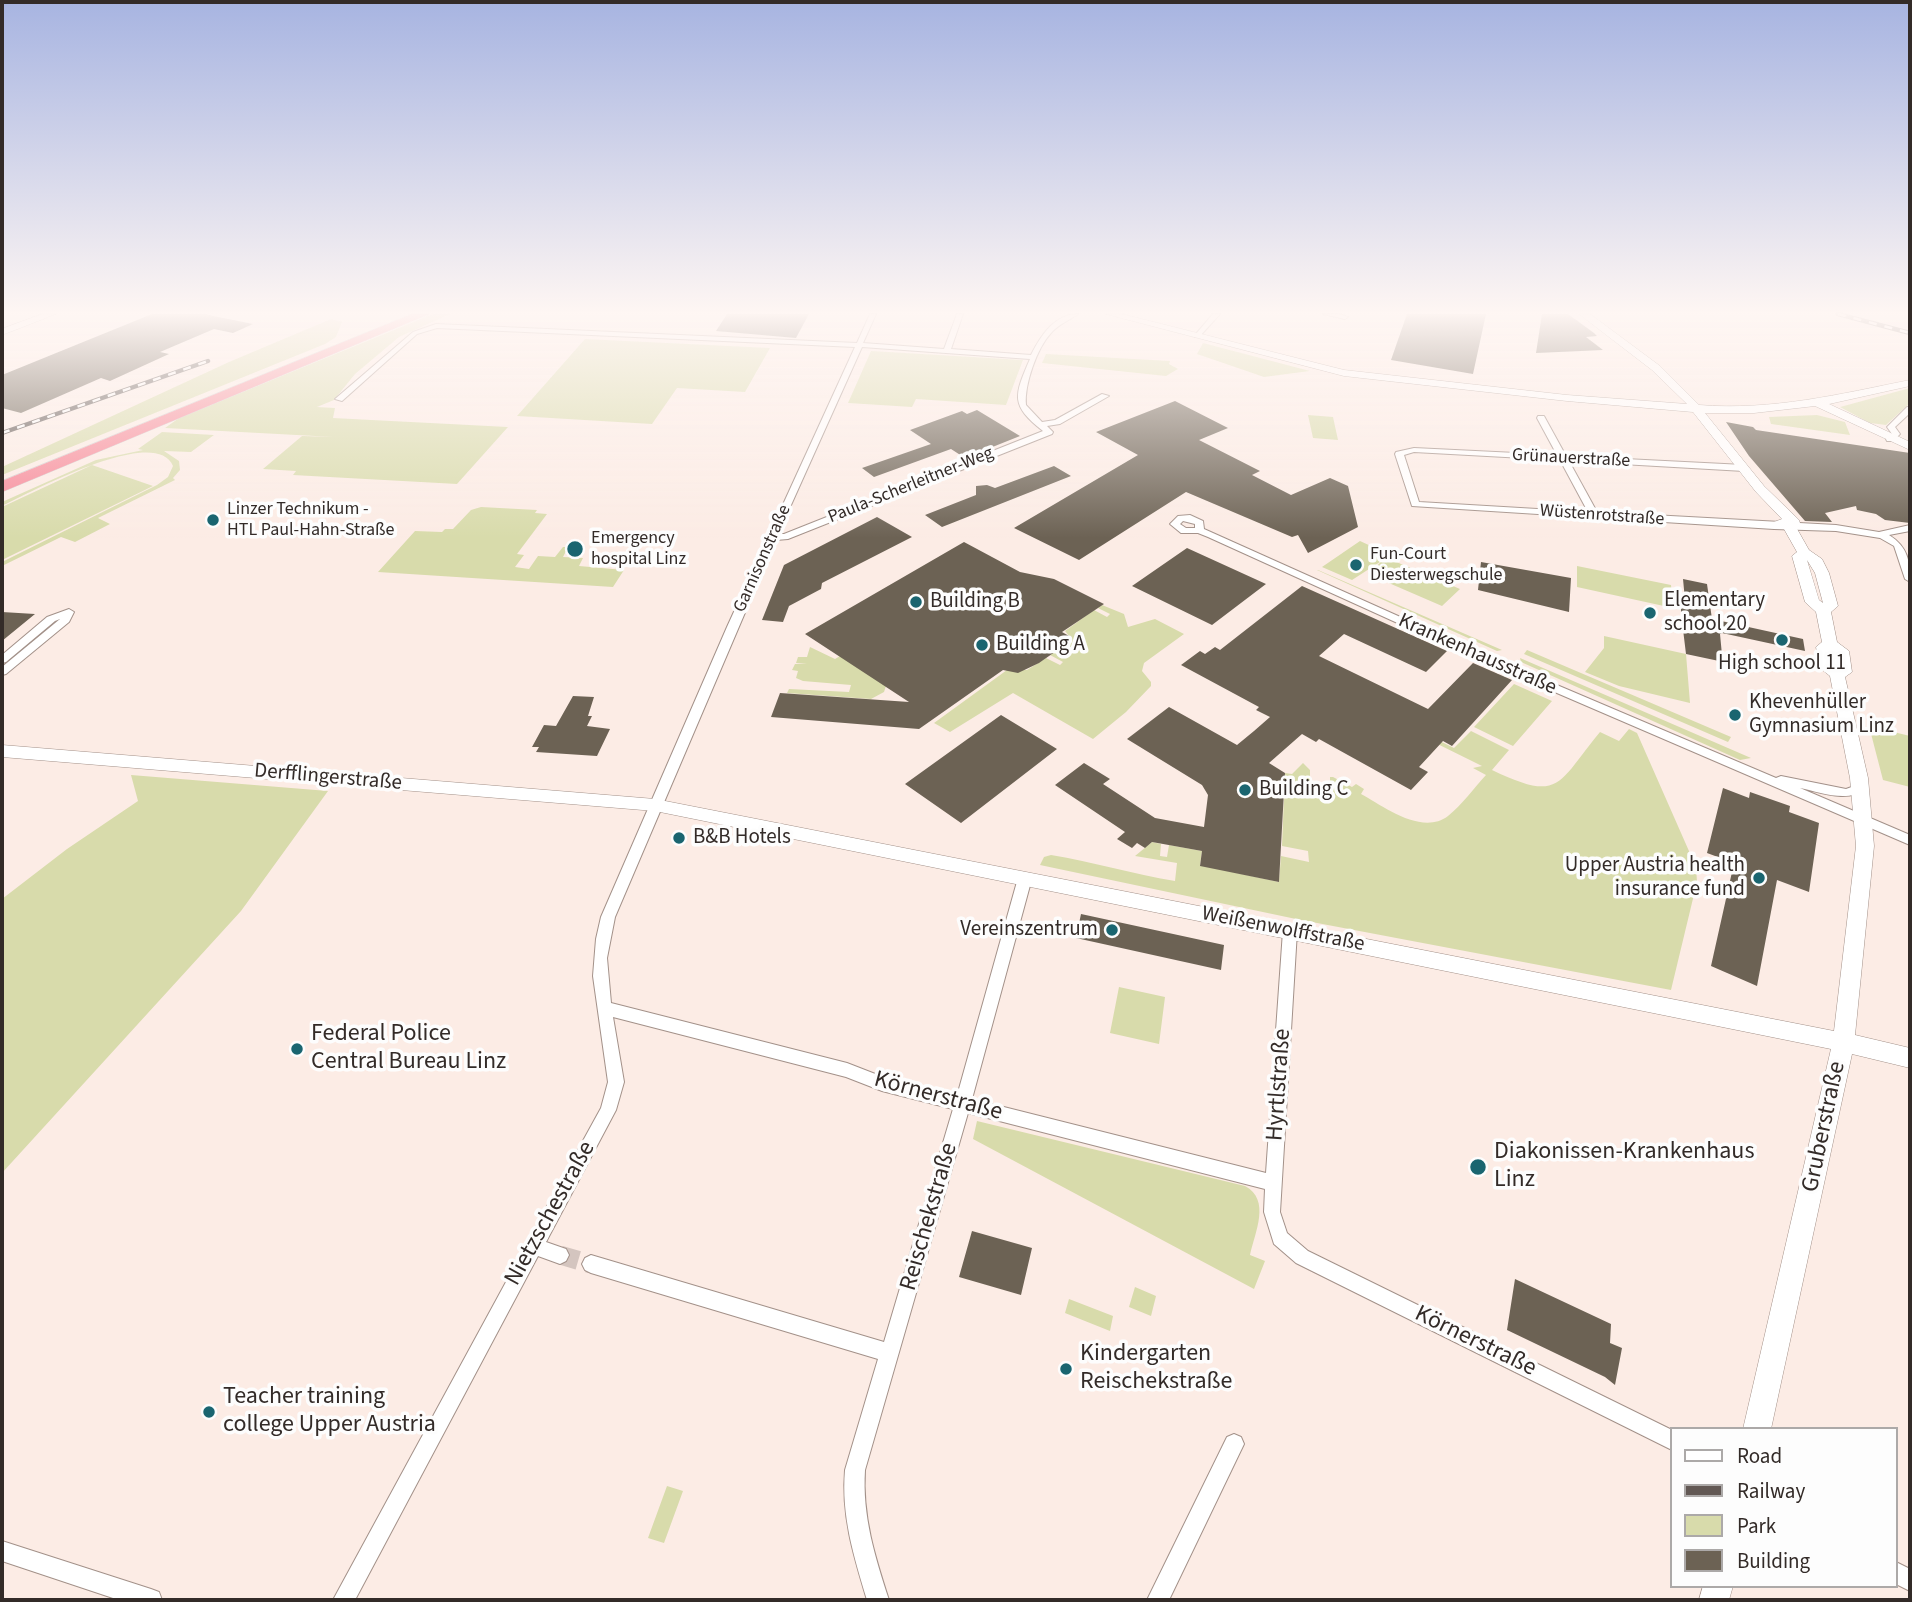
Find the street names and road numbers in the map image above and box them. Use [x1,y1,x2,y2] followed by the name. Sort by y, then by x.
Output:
[825,443,997,529] street label: Paula-Scherleitner-Weg
[1511,445,1631,473] street label: Grünauerstraße
[1539,501,1665,531] street label: Wüstenrotstraße
[730,502,796,616] street label: Garnisonstraße
[1394,609,1560,701] street label: Krankenhausstraße
[253,759,403,797] street label: Derfflingerstraße
[1199,902,1367,958] street label: Weißenwolffstraße
[1262,1028,1298,1142] street label: Hyrtlstraße
[1797,1059,1853,1195] street label: Gruberstraße
[871,1066,1005,1128] street label: Körnerstraße
[499,1137,603,1291] street label: Nietzschestraße
[895,1140,965,1294] street label: Reischekstraße
[1410,1300,1540,1384] street label: Körnerstraße

